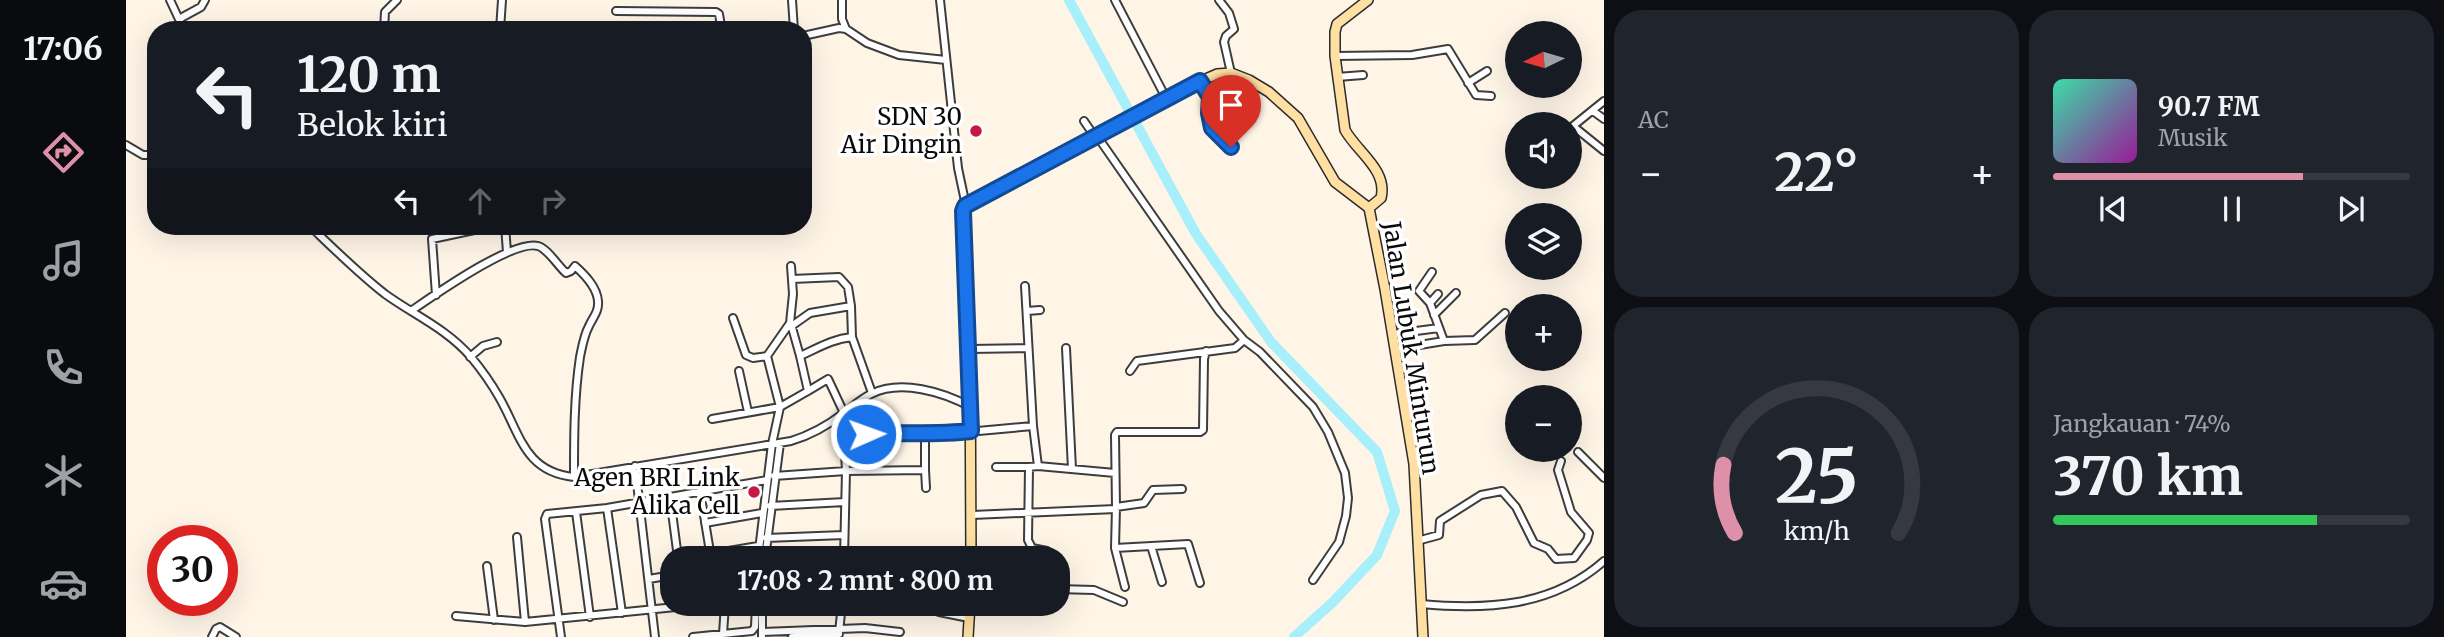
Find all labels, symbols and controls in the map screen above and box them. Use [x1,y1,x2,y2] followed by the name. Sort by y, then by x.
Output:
[1505,21,1582,98] north arrow
[1505,21,1582,462] map controls
[23,29,103,69] text: 17:06
[297,44,441,105] text: 120 m
[182,49,273,140] icon: left
[1201,75,1261,147] pin
[1212,86,1250,124] icon: arrive
[2158,90,2260,123] text: 90.7 FM
[840,101,962,160] place label: SDN 30 Air Dingin
[297,105,448,145] text: Belok kiri
[1638,105,1669,134] text: AC
[1505,112,1582,189] button: sound
[968,123,984,139] marker: SDN 30 Air Dingin
[2158,123,2228,152] text: Musik
[39,128,88,177] icon: directions
[1774,140,1859,205] text: 22°
[1638,150,1663,197] text: −
[1970,150,1995,197] text: +
[388,182,426,220] icon: left
[461,182,499,220] icon: ahead
[534,182,572,220] icon: right
[2094,190,2132,228] icon: previous
[2213,190,2251,228] icon: pause
[2332,190,2370,228] icon: next
[1505,203,1582,280] button: layers
[1376,218,1447,477] street label: Jalan Lubuk Minturun
[39,236,88,285] icon: music
[1505,294,1582,371] button: +
[39,343,88,392] icon: phone
[1505,385,1582,462] button: −
[829,397,903,471] position arrow
[2053,409,2231,438] text: Jangkauan · 74%
[1775,431,1858,523] text: 25
[2053,444,2243,509] text: 370 km
[39,451,88,500] icon: climate
[573,462,741,521] place label: Agen BRI Link Alika Cell
[746,484,762,500] marker: Agen BRI Link Alika Cell
[1783,515,1850,547] text: km/h
[147,525,238,616] speed limit sign: 30
[39,559,88,608] icon: car
[737,564,993,597] text: 17:08 · 2 mnt · 800 m

